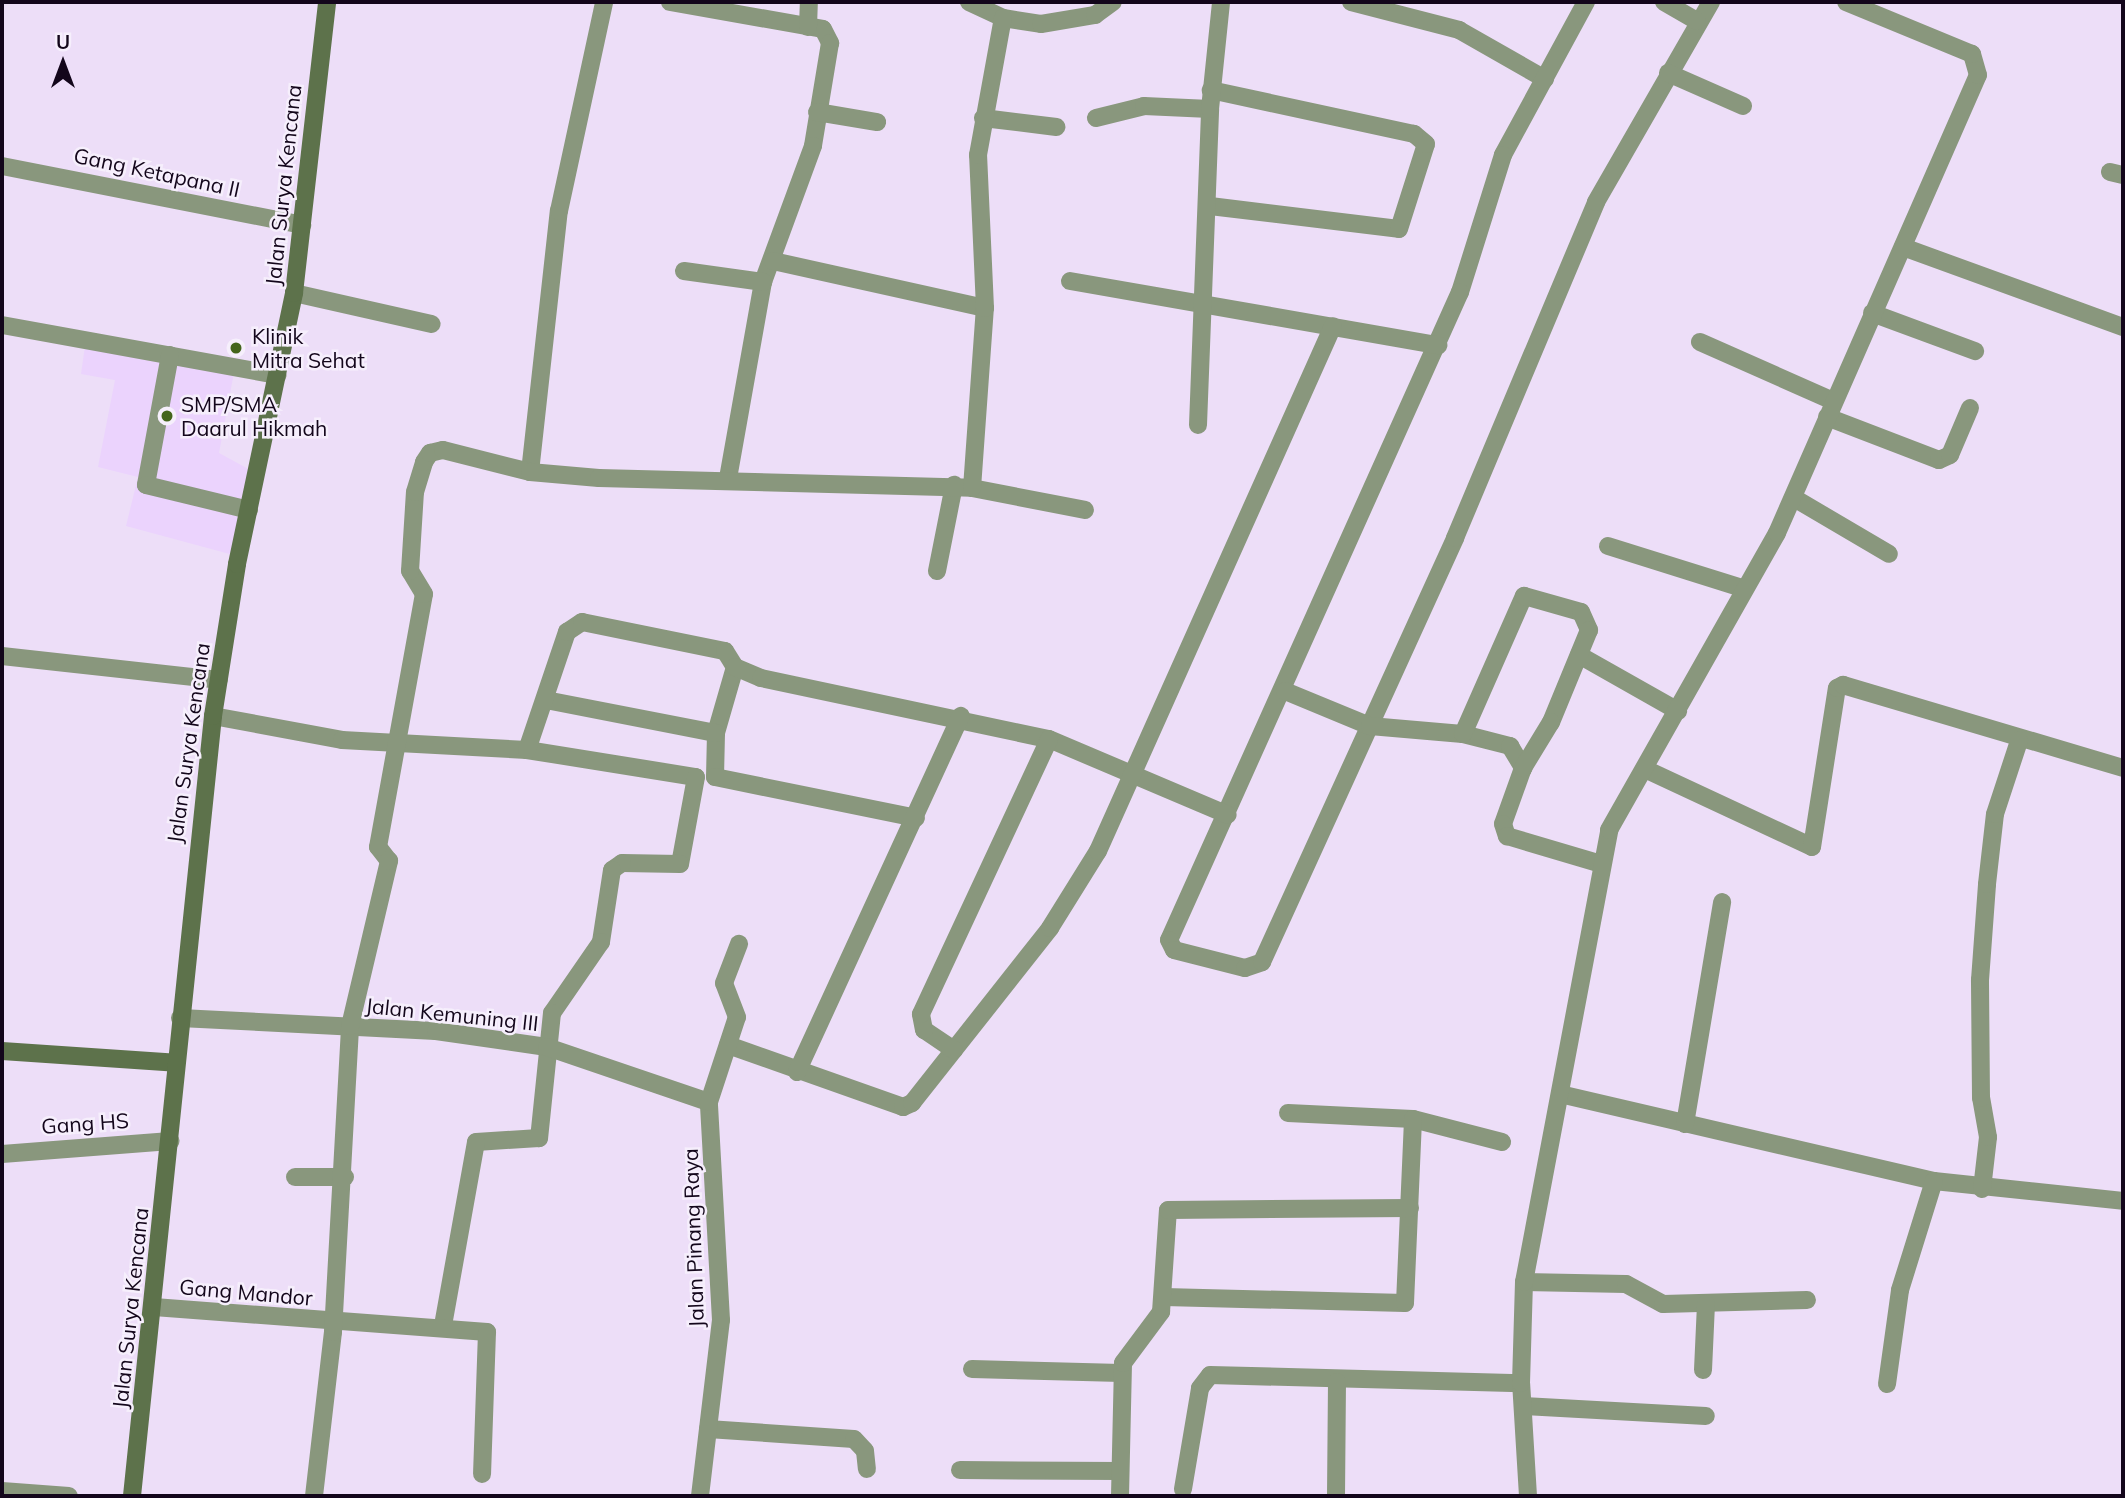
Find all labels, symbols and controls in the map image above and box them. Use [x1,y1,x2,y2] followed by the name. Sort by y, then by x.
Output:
[28,28,98,98] north arrow
[56,30,70,54] text: U
[260,83,306,287] street label: Jalan Surya Kencana
[72,142,242,202] street label: Gang Ketapana II
[252,323,365,373] place label: Klinik Mitra Sehat
[226,338,246,358] marker: Klinik Mitra Sehat
[181,391,327,441] place label: SMP/SMA Daarul Hikmah
[159,408,175,424] marker: SMP/SMA Daarul Hikmah
[161,641,215,845] street label: Jalan Surya Kencana
[364,992,540,1036] street label: Jalan Kemuning III
[40,1107,130,1139] street label: Gang HS
[677,1148,709,1328] street label: Jalan Pinang Raya
[107,1206,153,1410] street label: Jalan Surya Kencana
[178,1274,314,1310] street label: Gang Mandor

